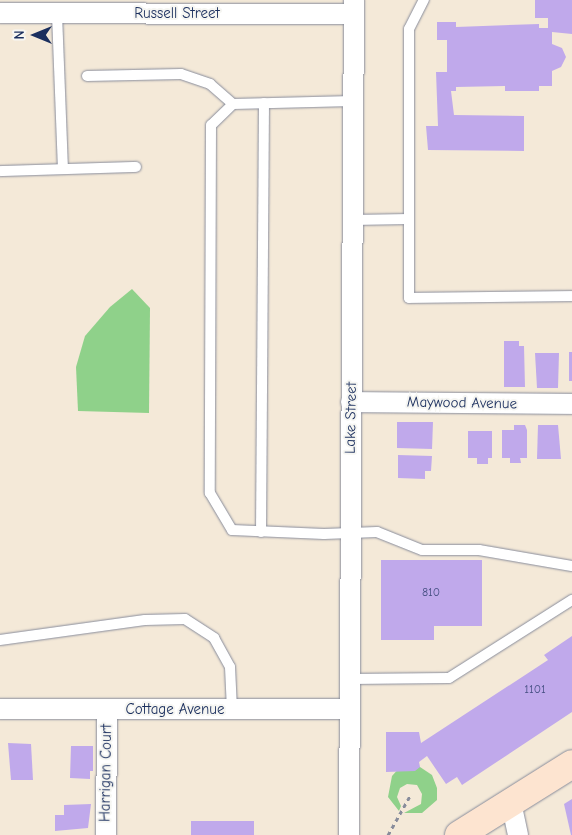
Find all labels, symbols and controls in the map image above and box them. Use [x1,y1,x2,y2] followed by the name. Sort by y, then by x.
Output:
[134,5,220,23] street label: Russell Street
[10,10,60,60] north arrow
[11,30,28,40] text: N
[341,382,361,454] street label: Lake Street
[407,393,517,413] street label: Maywood Avenue
[422,586,440,600] house number: 810
[524,683,546,697] house number: 1101
[125,701,225,719] street label: Cottage Avenue
[96,724,116,822] street label: Harrigan Court

